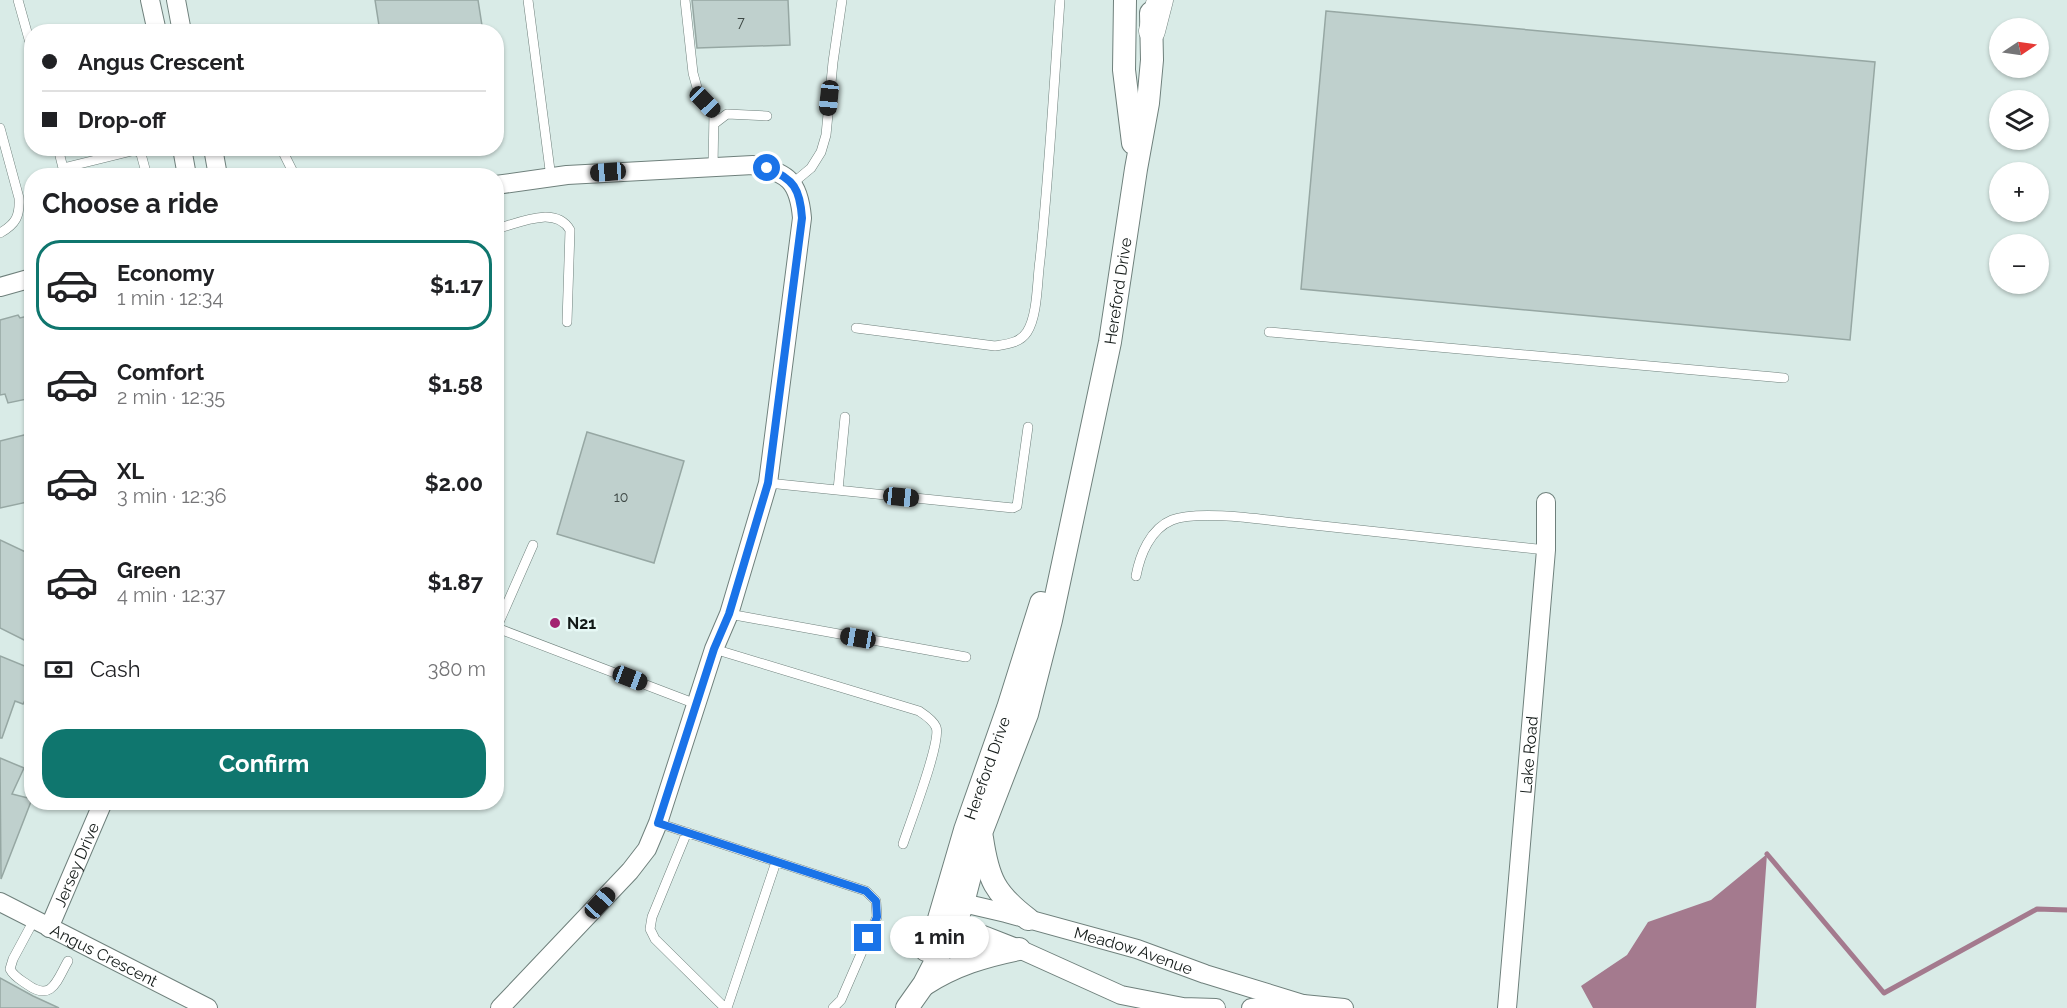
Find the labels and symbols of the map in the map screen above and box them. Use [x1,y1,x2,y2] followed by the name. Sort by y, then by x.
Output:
[737,14,745,30] house number: 7
[1989,18,2049,78] north arrow
[818,79,840,117] car
[686,83,724,121] car
[753,154,780,181] route start
[589,162,627,182] car
[1100,236,1135,346] street label: Hereford Drive
[882,486,920,508] car
[614,489,628,505] house number: 10
[567,614,596,633] place label: N21
[548,616,562,630] marker: N21
[839,626,877,650] car
[610,663,650,693] car
[960,714,1014,822] street label: Hereford Drive
[1516,715,1541,795] street label: Lake Road
[50,819,103,910] street label: Jersey Drive
[581,884,619,922] car
[889,917,988,959] callout: 1 min
[48,920,162,991] street label: Angus Crescent
[1072,923,1195,978] street label: Meadow Avenue
[854,924,881,951] route end

